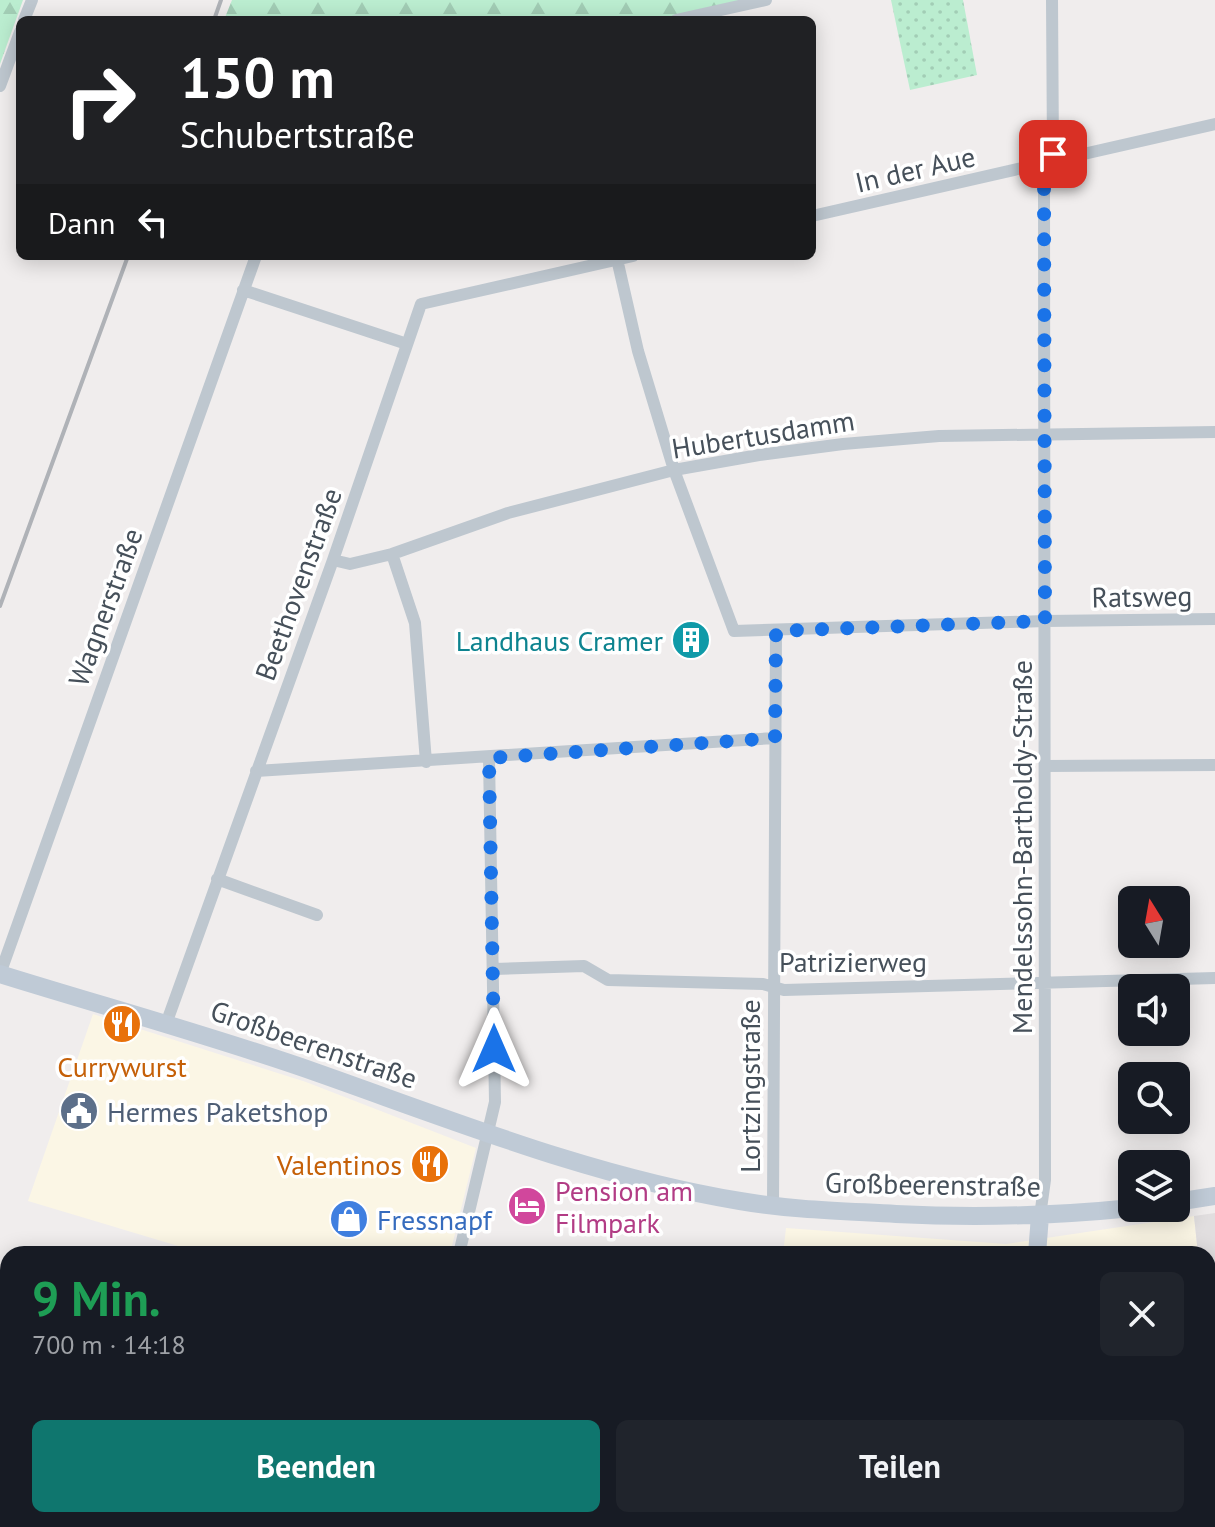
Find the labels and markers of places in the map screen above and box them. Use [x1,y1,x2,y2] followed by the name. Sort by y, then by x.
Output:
[1019,120,1087,188] pin
[670,619,712,661] building icon: Landhaus Cramer
[456,622,663,659] place label: Landhaus Cramer
[101,1003,143,1045] restaurant icon: Currywurst
[57,1048,187,1085] place label: Currywurst
[58,1090,100,1132] public building icon: Hermes Paketshop
[107,1093,328,1130] place label: Hermes Paketshop
[409,1143,451,1185] restaurant icon: Valentinos
[276,1146,402,1183] place label: Valentinos
[555,1172,693,1241] place label: Pension am Filmpark
[506,1185,548,1227] hotel icon: Pension am Filmpark
[328,1198,370,1240] shop icon: Fressnapf
[377,1201,493,1238] place label: Fressnapf

